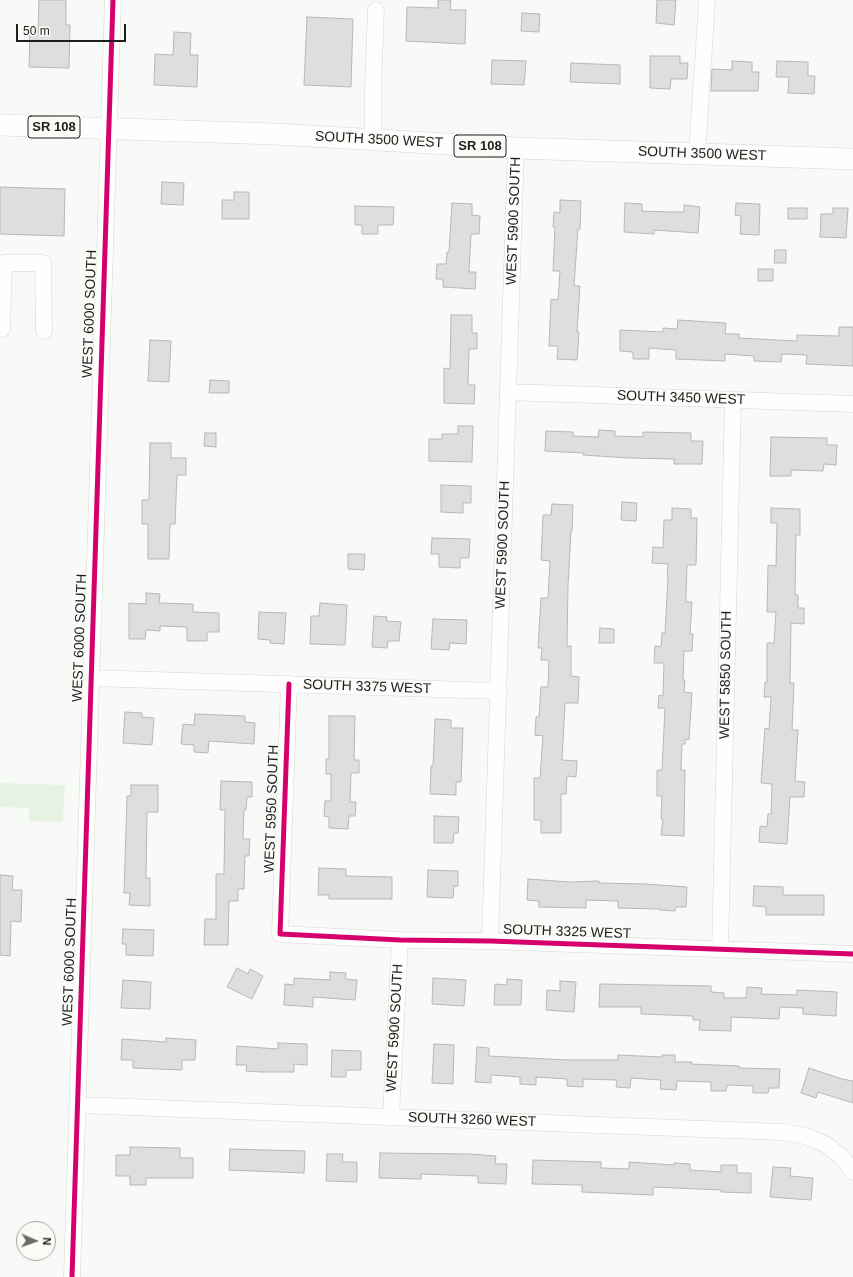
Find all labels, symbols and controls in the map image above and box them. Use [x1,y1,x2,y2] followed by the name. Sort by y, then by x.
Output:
[18,16,128,42] scale bar
[23,24,50,38] text: 50 m
[28,116,80,138] road number: SR 108
[314,128,444,152] street label: SOUTH 3500 WEST
[454,135,506,157] road number: SR 108
[638,143,766,165] street label: SOUTH 3500 WEST
[503,157,525,285] street label: WEST 5900 SOUTH
[79,250,101,378] street label: WEST 6000 SOUTH
[617,387,745,409] street label: SOUTH 3450 WEST
[492,481,514,609] street label: WEST 5900 SOUTH
[69,574,91,702] street label: WEST 6000 SOUTH
[716,611,736,739] street label: WEST 5850 SOUTH
[303,676,431,698] street label: SOUTH 3375 WEST
[261,745,283,873] street label: WEST 5950 SOUTH
[59,898,81,1026] street label: WEST 6000 SOUTH
[503,921,631,943] street label: SOUTH 3325 WEST
[383,963,407,1093] street label: WEST 5900 SOUTH
[408,1109,536,1131] street label: SOUTH 3260 WEST
[16,1221,56,1261] north arrow
[41,1237,53,1246] text: N

